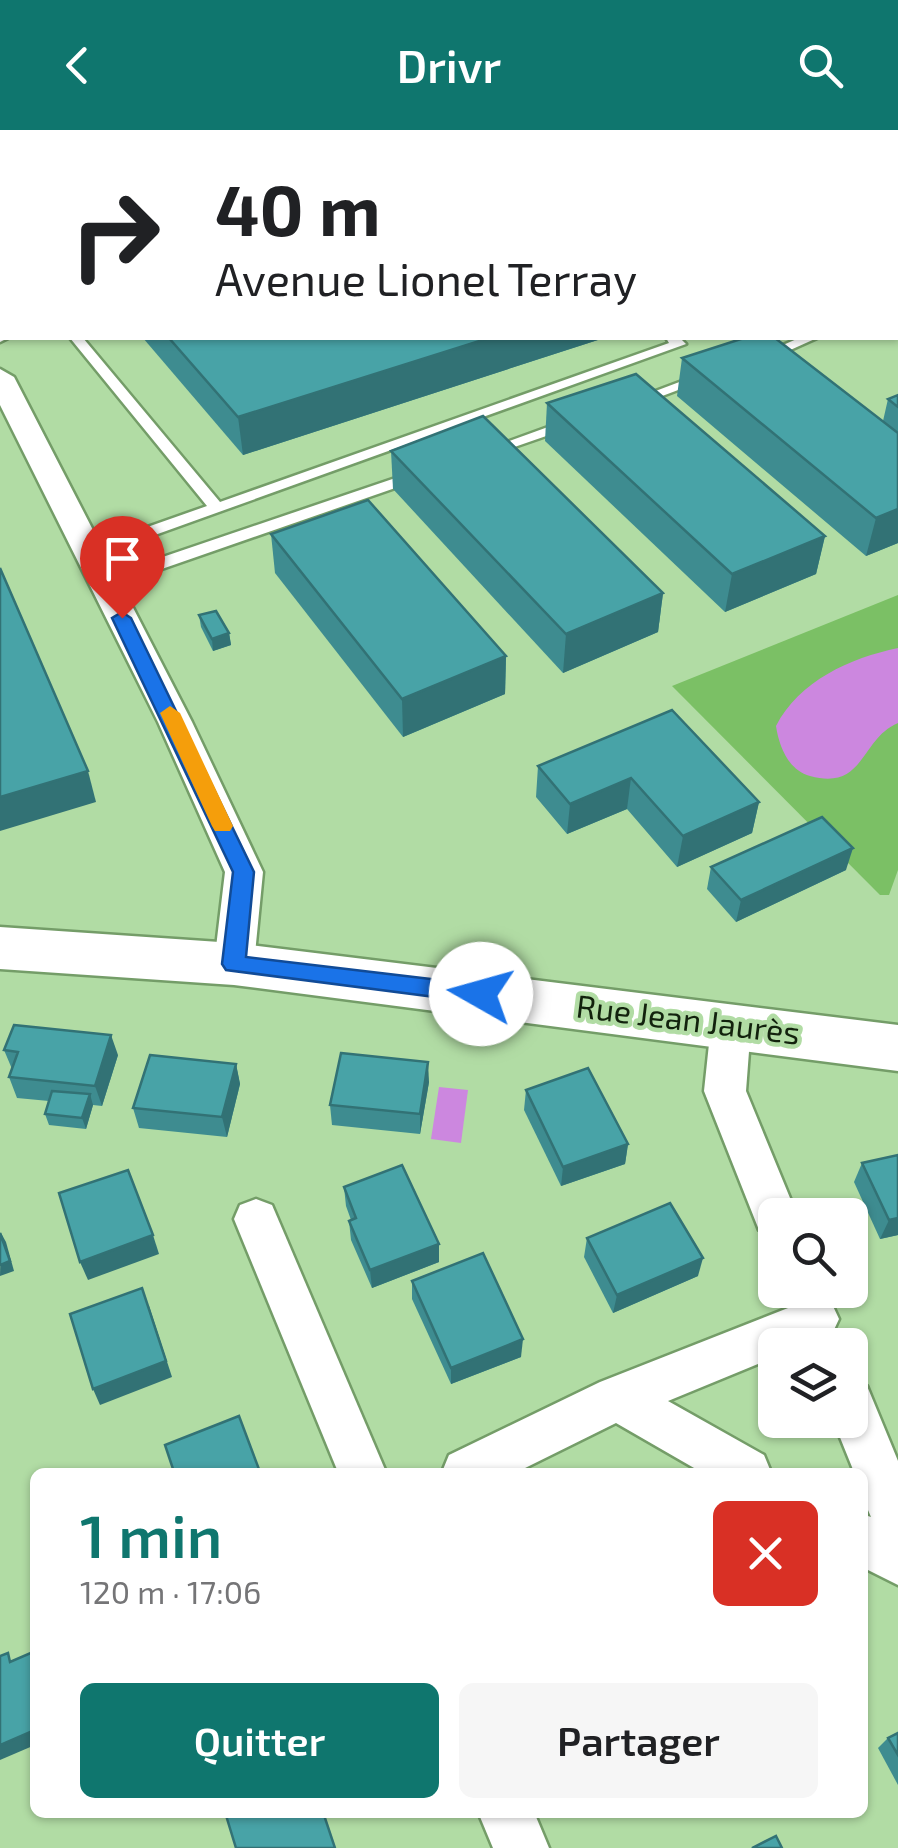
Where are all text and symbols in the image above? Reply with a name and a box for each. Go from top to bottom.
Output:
icon: back [50,38,105,93]
text: Drivr [397,38,501,92]
icon: search [793,38,848,93]
text: 40 m [215,166,381,250]
icon: right [50,170,180,300]
text: Avenue Lionel Terray [215,251,637,305]
pin [80,516,165,619]
icon: arrive [95,531,150,586]
position arrow [429,942,533,1046]
street label: Rue Jean Jaurès [574,985,802,1051]
map controls [758,1198,868,1438]
button: search [758,1198,868,1308]
button: layers [758,1328,868,1438]
text: 1 min [80,1498,222,1570]
button: close [713,1501,818,1606]
text: 120 m · 17:06 [80,1572,261,1610]
button: Quitter [80,1683,439,1798]
button: Partager [459,1683,818,1798]

